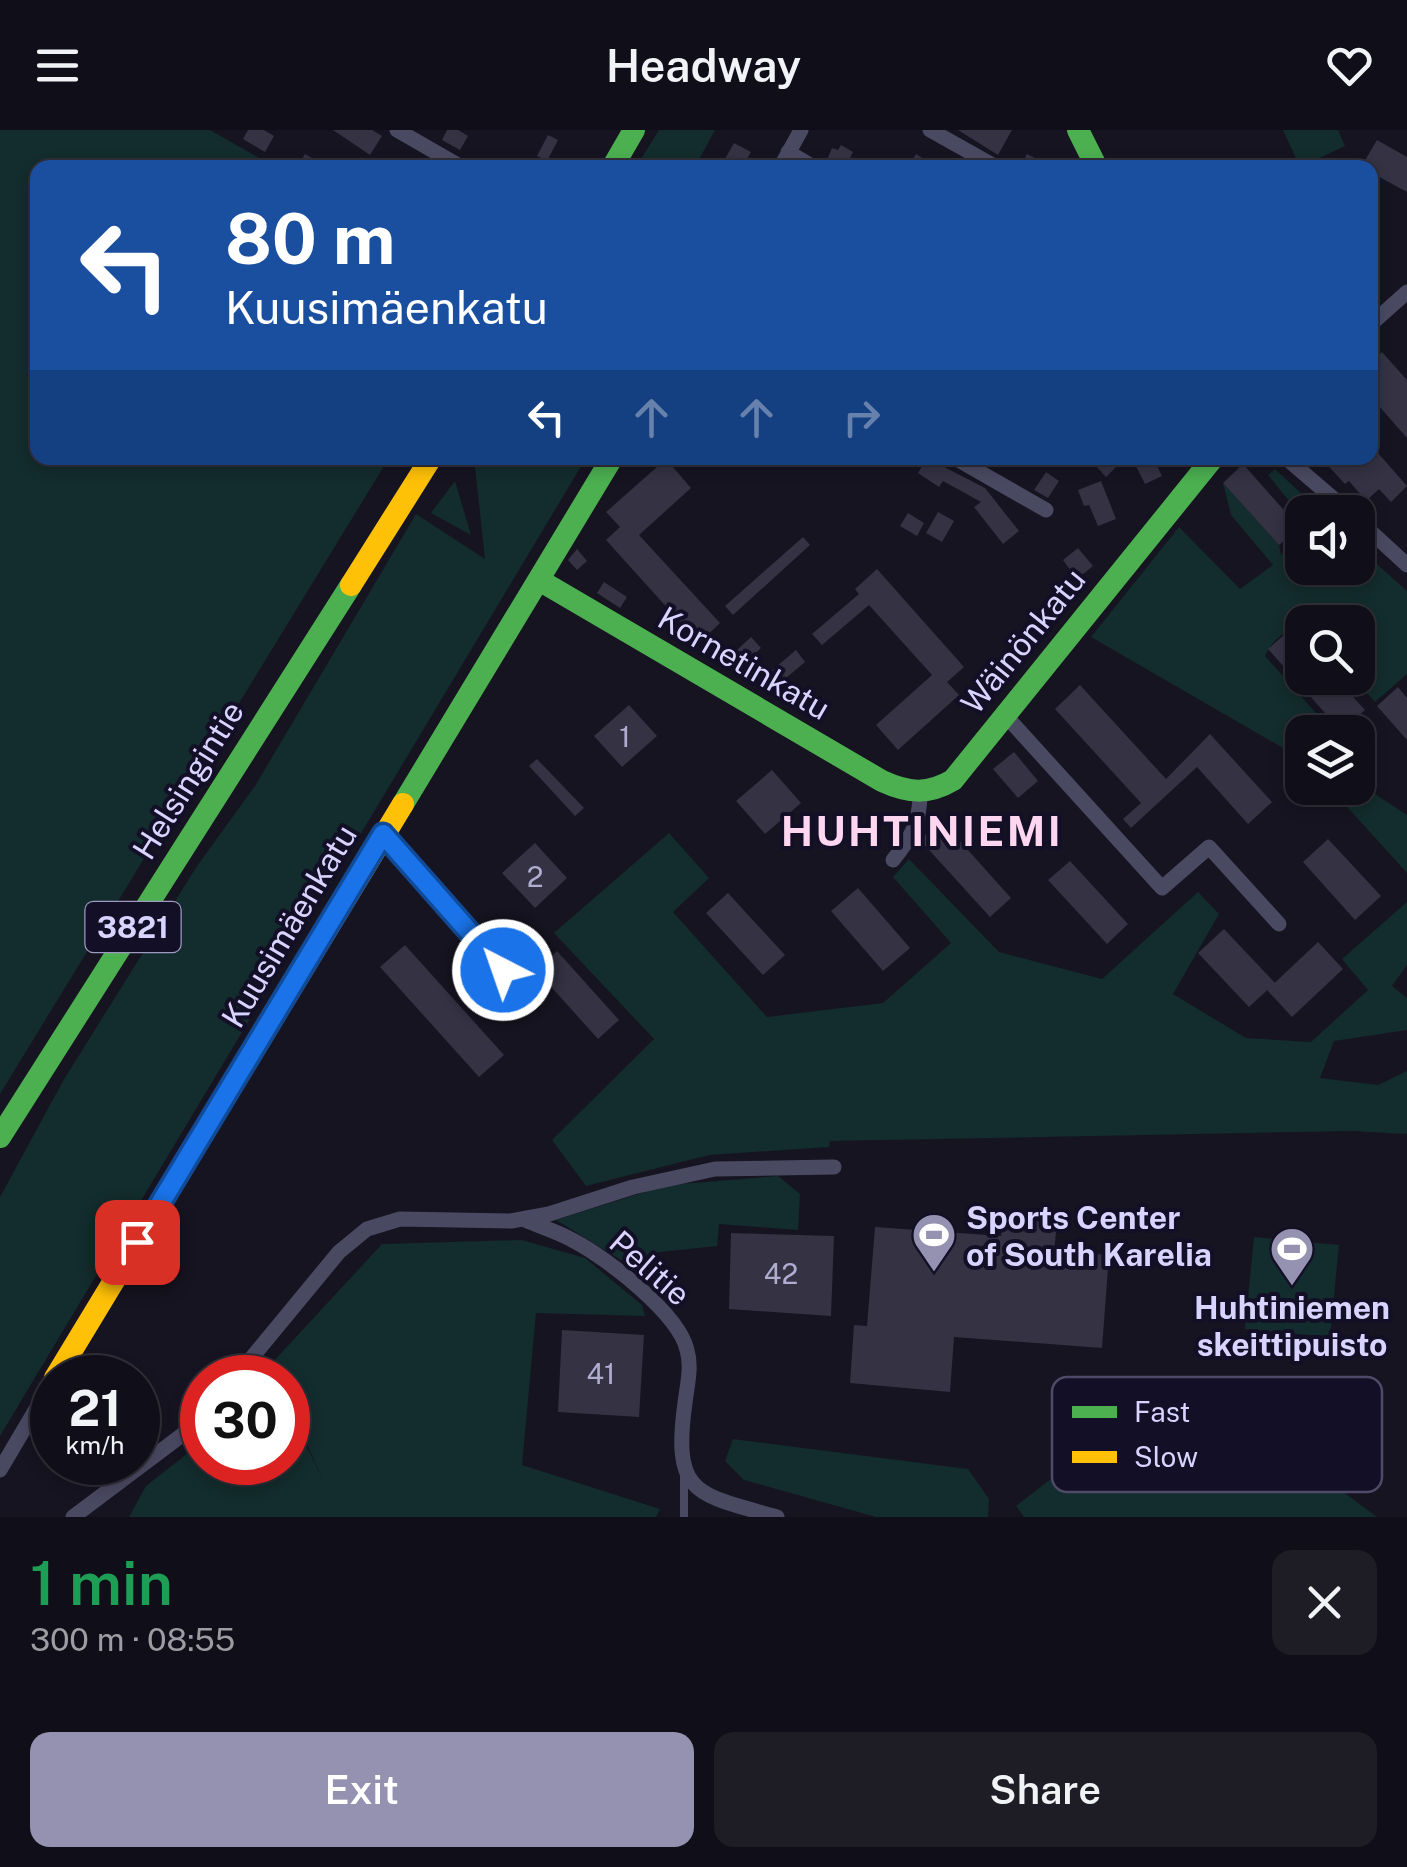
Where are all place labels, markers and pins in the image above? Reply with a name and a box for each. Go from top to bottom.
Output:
place label: Sports Center of South Karelia [966,1199,1212,1273]
pin [95,1200,180,1285]
sports icon: Sports Center of South Karelia [911,1212,957,1273]
sports icon: Huhtiniemen skeittipuisto [1269,1226,1315,1287]
place label: Huhtiniemen skeittipuisto [1194,1289,1390,1363]

